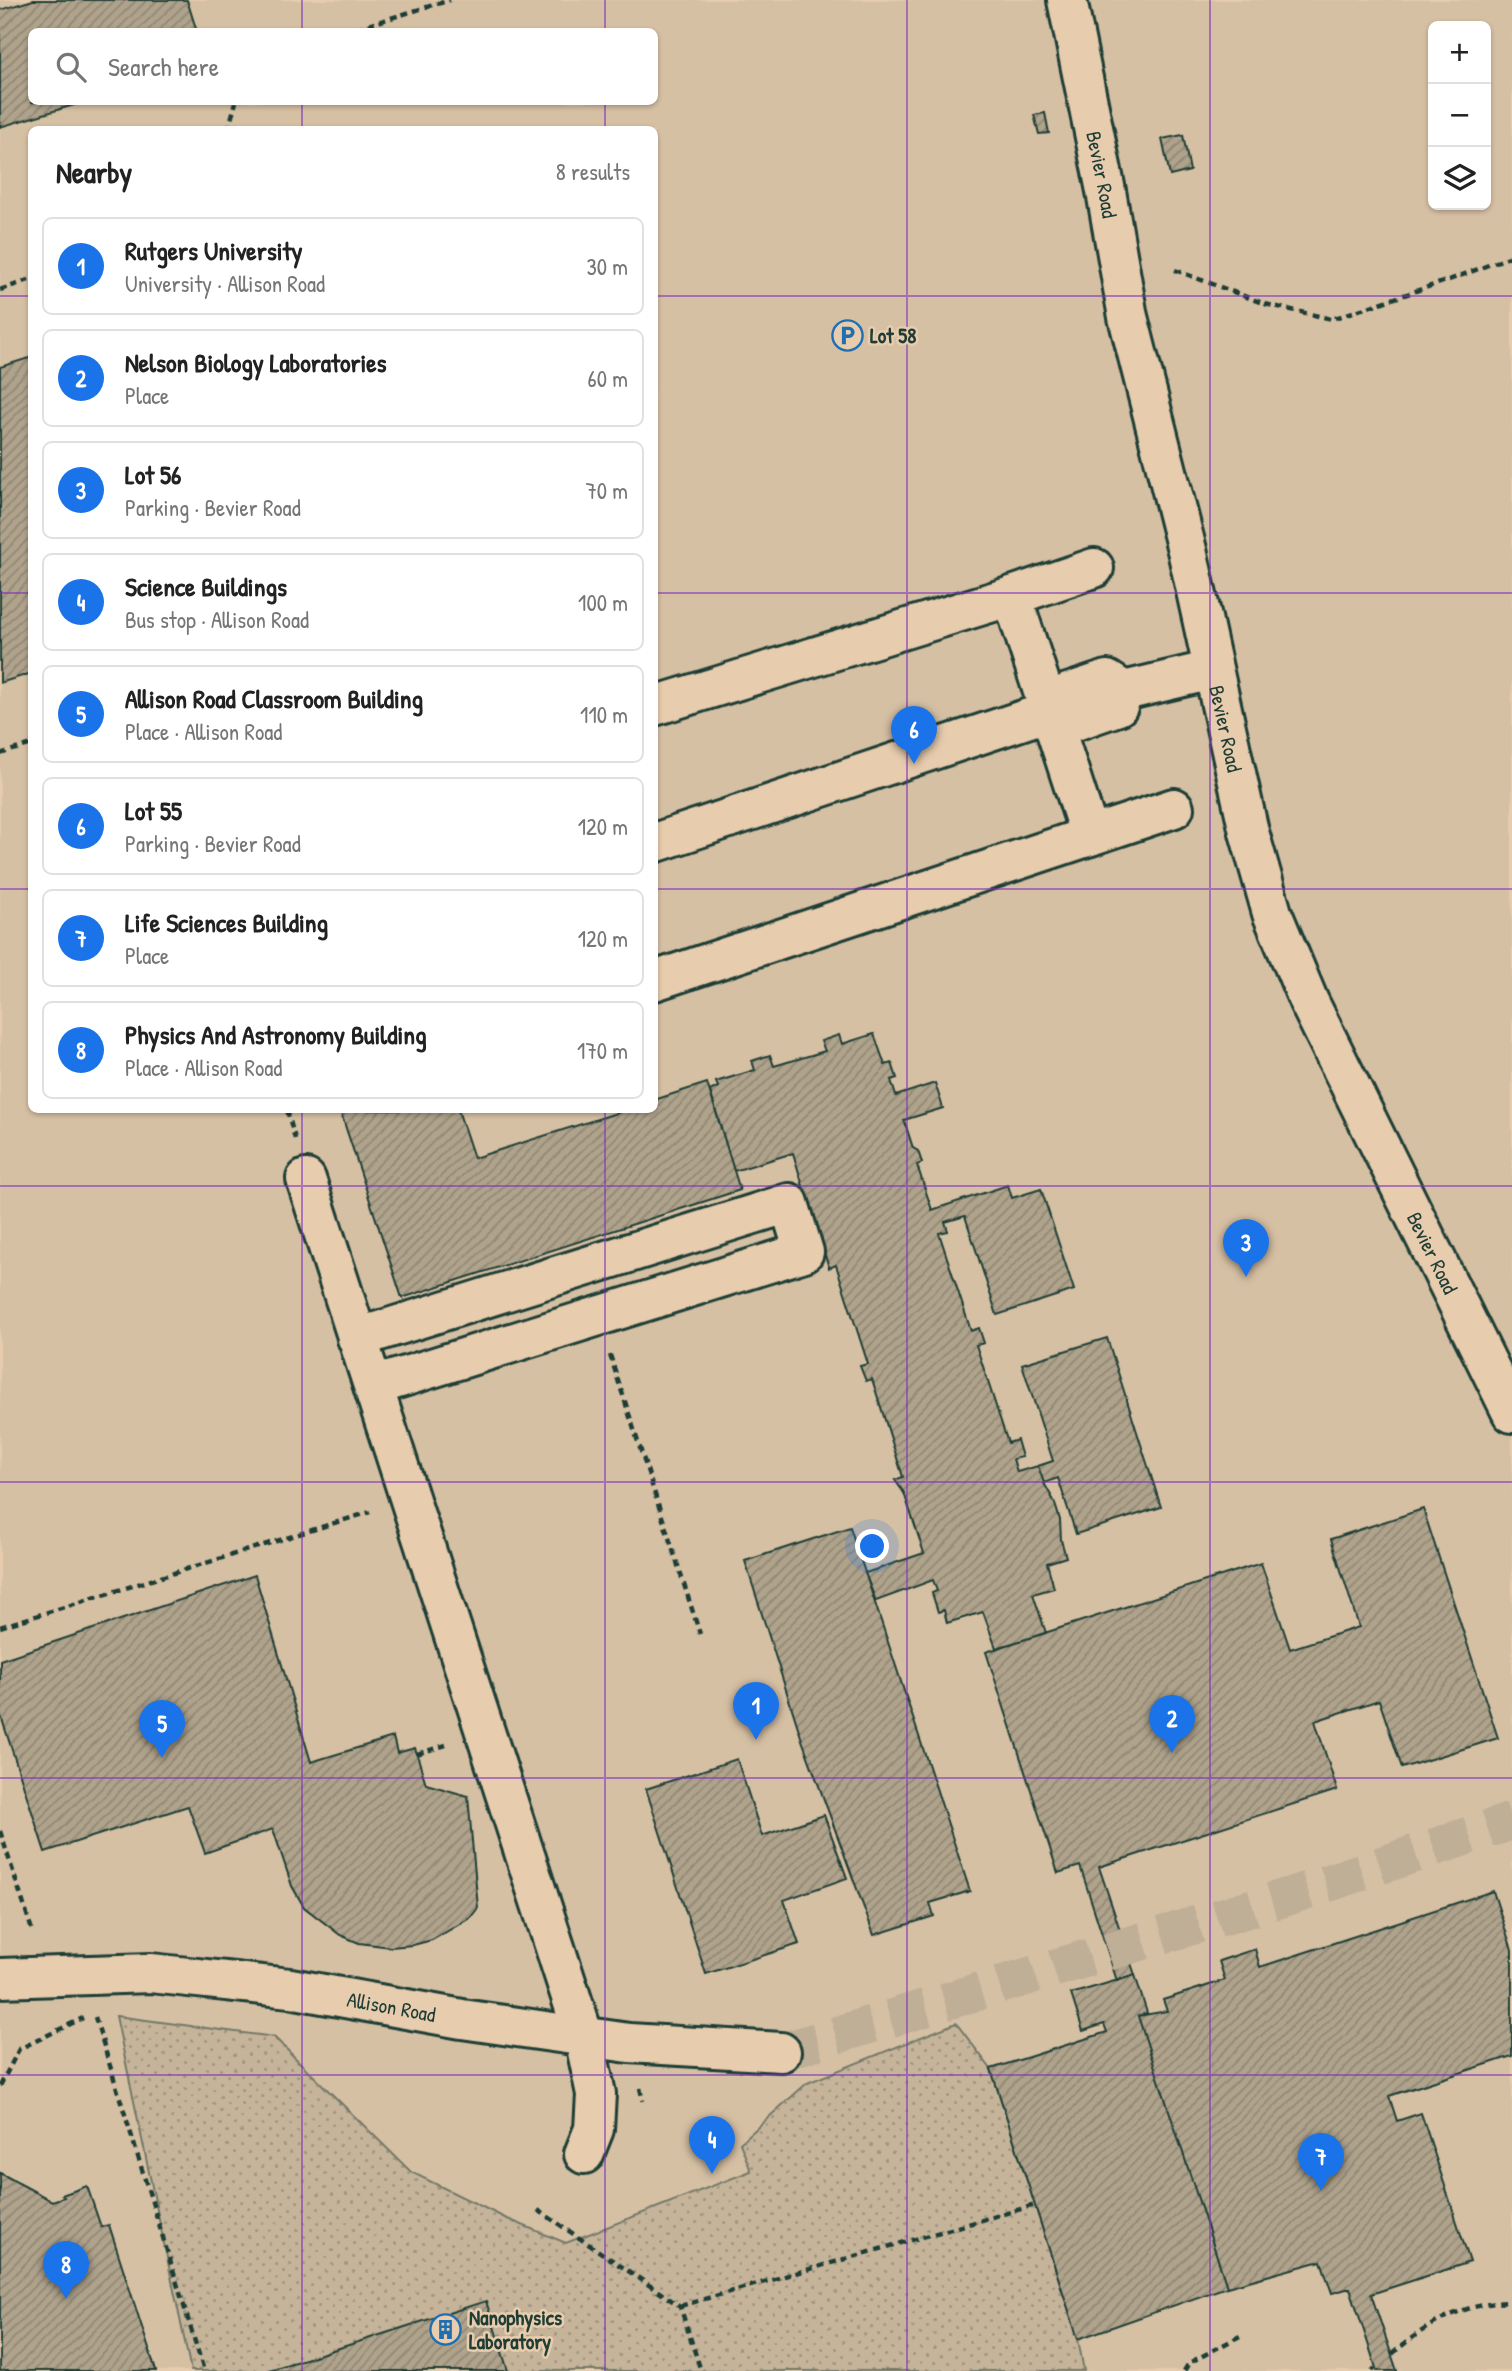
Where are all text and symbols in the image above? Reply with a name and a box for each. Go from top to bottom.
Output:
map controls [1428,21,1491,210]
button: + [1428,21,1491,84]
search box [28,28,658,105]
icon: search [52,48,90,86]
text: Search here [108,49,219,84]
button: − [1428,84,1491,147]
street label: Bevier Road [1080,128,1125,220]
button: layers [1428,147,1491,210]
text: Nearby [56,152,132,192]
text: 8 results [556,156,630,187]
text: Rutgers University [125,233,302,268]
text: 1 [77,251,85,282]
text: 30 m [586,251,628,282]
text: University · Allison Road [125,268,325,299]
parking icon: Lot 58 [830,318,864,352]
place label: Lot 58 [870,321,916,350]
text: Nelson Biology Laboratories [125,345,387,380]
text: 2 [76,363,86,394]
text: 60 m [588,363,628,394]
text: Place [125,380,169,411]
text: Lot 56 [125,457,181,492]
text: 3 [76,475,86,506]
text: 70 m [585,475,628,506]
text: Parking · Bevier Road [125,492,301,523]
text: Science Buildings [125,569,287,604]
text: 4 [77,587,85,618]
text: 100 m [578,587,628,618]
text: Bus stop · Allison Road [125,604,309,635]
text: Allison Road Classroom Building [125,681,423,716]
street label: Bevier Road [1203,683,1250,775]
text: 5 [76,699,86,730]
text: 110 m [580,699,628,730]
pin: 6 [891,706,937,764]
text: Place · Allison Road [125,716,282,747]
text: Lot 55 [125,793,182,828]
text: 6 [76,811,86,842]
text: 120 m [578,811,628,842]
text: Parking · Bevier Road [125,828,301,859]
text: Life Sciences Building [125,905,328,940]
text: 7 [75,923,87,954]
text: 120 m [578,923,628,954]
text: Place [125,940,169,971]
text: Physics And Astronomy Building [125,1017,427,1052]
text: 8 [76,1035,86,1066]
text: 170 m [577,1035,628,1066]
text: Place · Allison Road [125,1052,282,1083]
street label: Bevier Road [1400,1207,1465,1298]
pin: 3 [1223,1219,1269,1277]
your location [855,1529,889,1563]
pin: 1 [733,1682,779,1740]
pin: 2 [1149,1695,1195,1753]
pin: 5 [139,1700,185,1758]
street label: Allison Road [345,1984,438,2028]
pin: 4 [689,2116,735,2174]
pin: 7 [1298,2133,1344,2191]
pin: 8 [43,2241,89,2299]
place label: Nanophysics Laboratory [469,2303,562,2357]
building icon: Nanophysics Laboratory [429,2312,463,2346]

